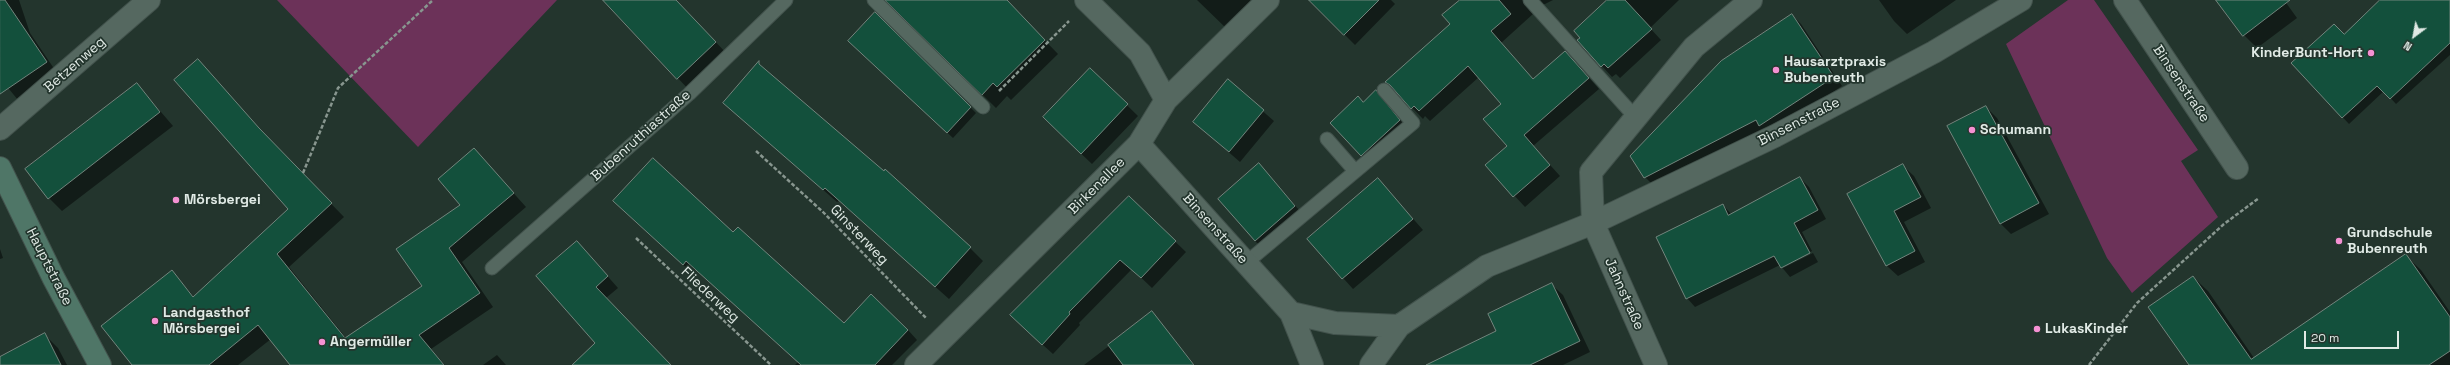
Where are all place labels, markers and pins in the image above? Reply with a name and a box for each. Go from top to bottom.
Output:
place label: KinderBunt-Hort [2251,45,2363,61]
marker: KinderBunt-Hort [2366,48,2376,58]
place label: Hausarztpraxis Bubenreuth [1784,54,1886,86]
marker: Hausarztpraxis Bubenreuth [1771,65,1781,75]
place label: Schumann [1980,122,2051,138]
marker: Schumann [1967,125,1977,135]
place label: Mörsbergei [184,192,261,208]
marker: Mörsbergei [171,195,181,205]
place label: Grundschule Bubenreuth [2347,225,2432,258]
marker: Grundschule Bubenreuth [2334,236,2344,246]
place label: Landgasthof Mörsbergei [163,305,250,338]
marker: Landgasthof Mörsbergei [150,316,160,326]
place label: LukasKinder [2045,321,2128,337]
marker: LukasKinder [2032,324,2042,334]
place label: Angermüller [330,334,412,350]
marker: Angermüller [317,337,327,347]

